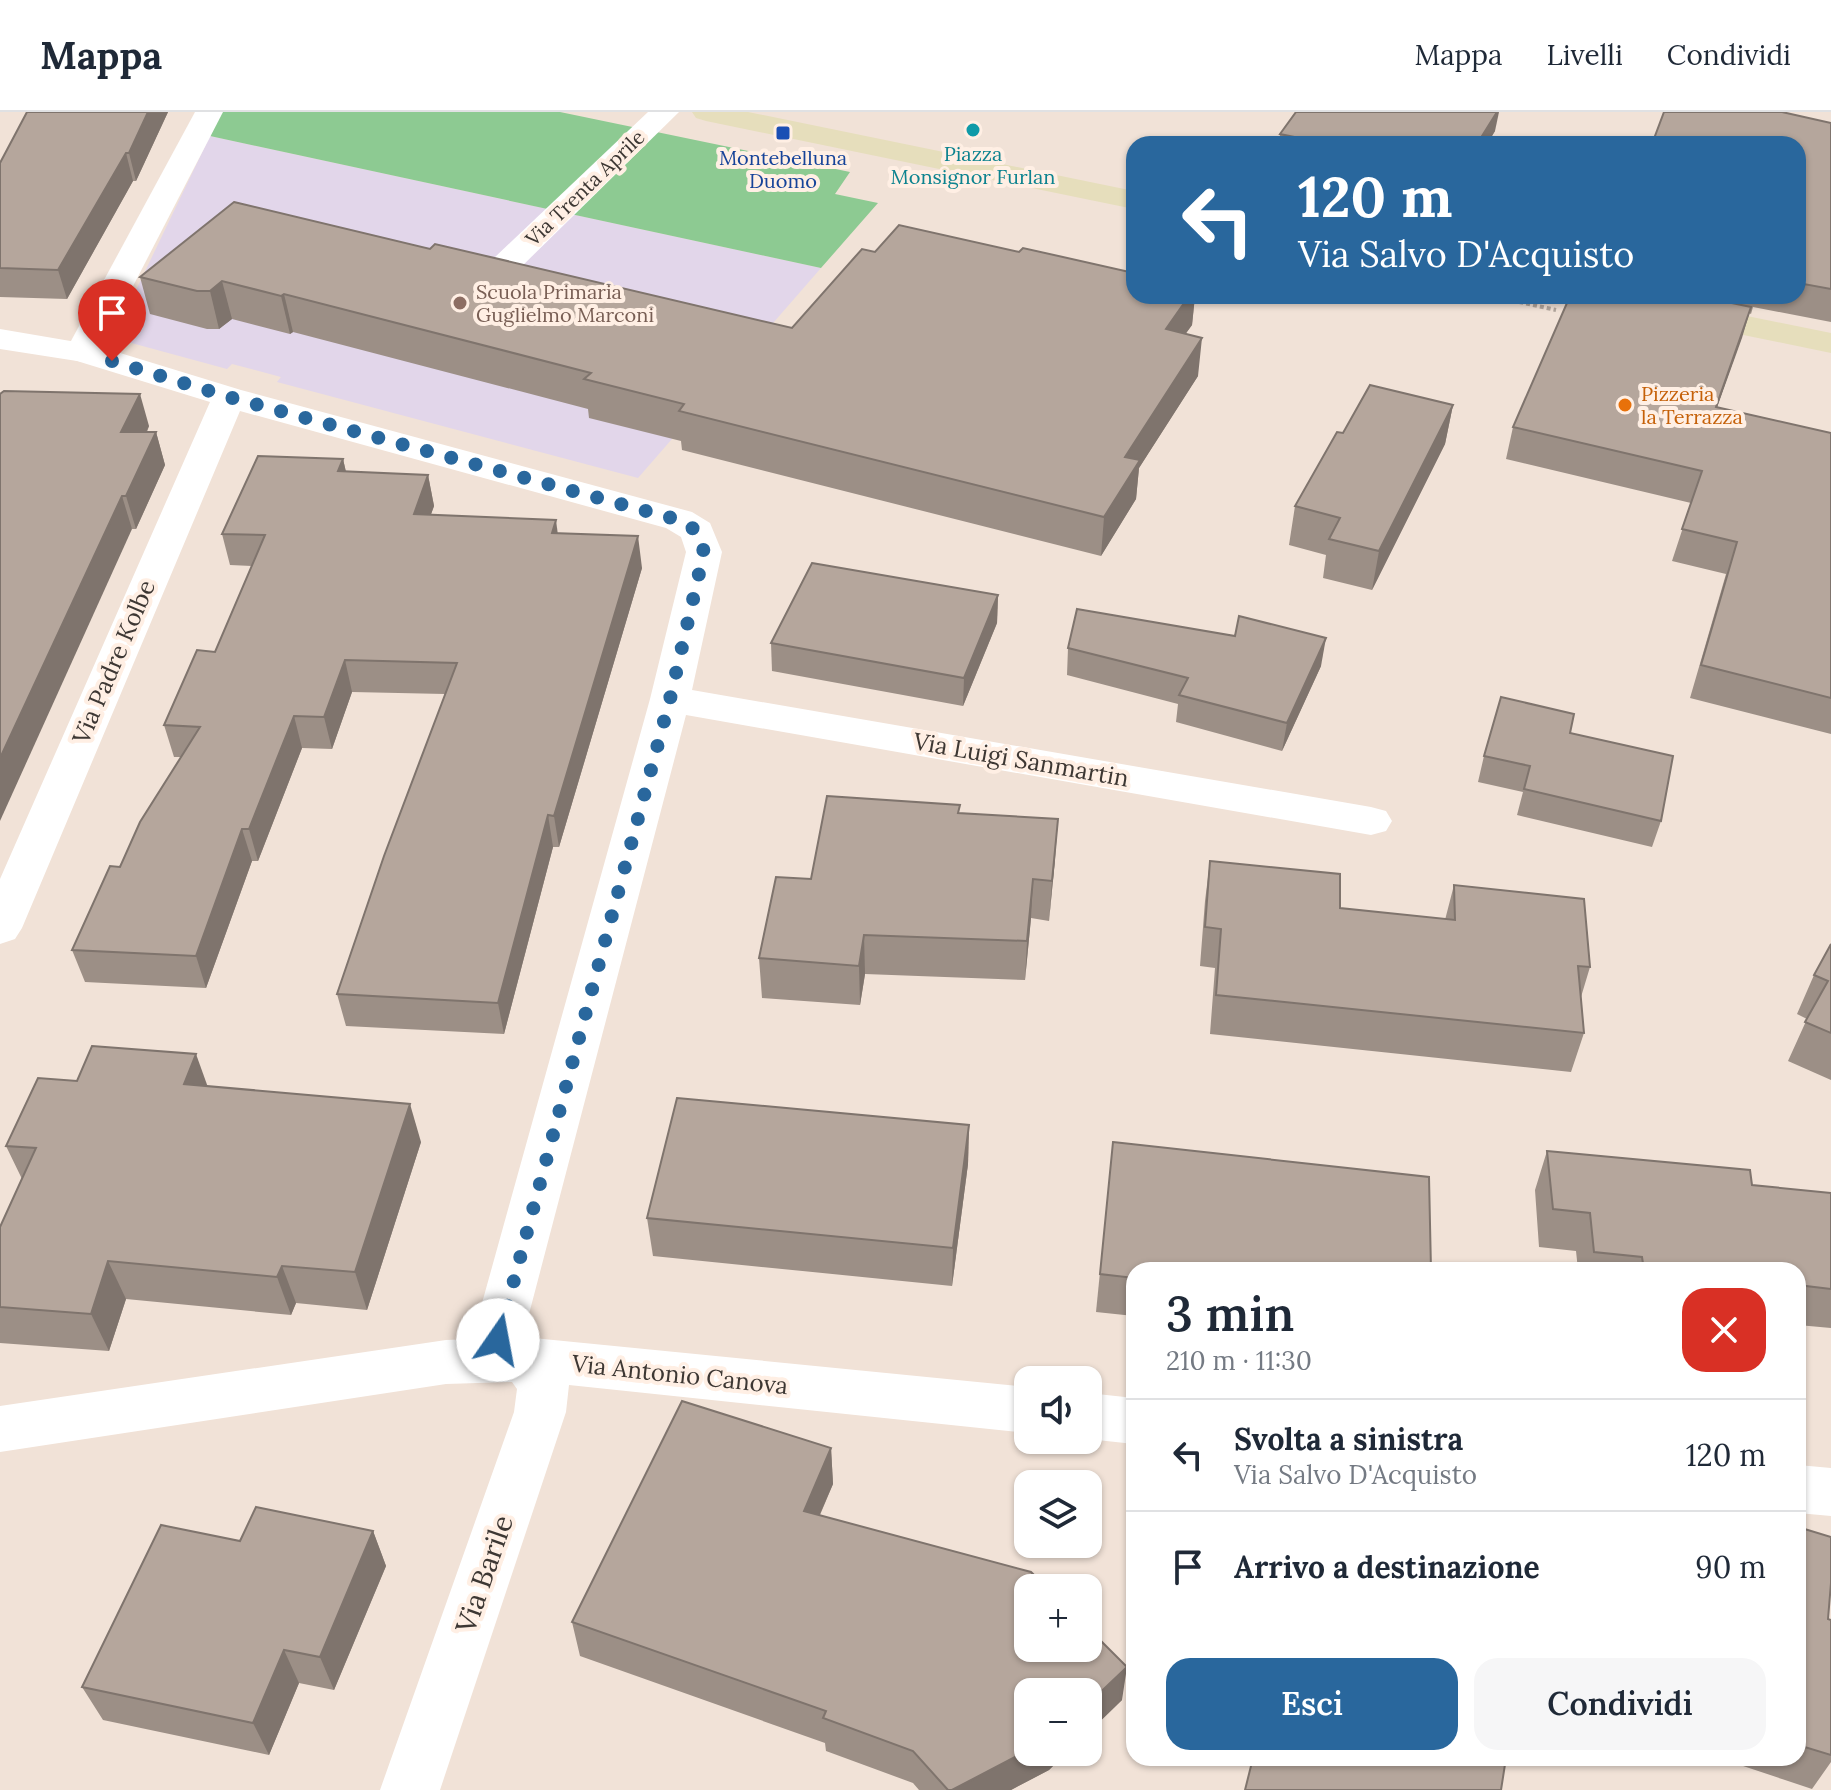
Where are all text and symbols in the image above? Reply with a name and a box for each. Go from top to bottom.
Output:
text: Mappa [40,31,162,79]
text: Mappa [1414,37,1502,73]
text: Livelli [1546,37,1623,73]
text: Condividi [1667,37,1791,73]
marker: Piazza Monsignor Furlan [964,121,982,139]
street label: Via Trenta Aprile [519,124,650,252]
marker: Montebelluna Duomo [774,124,792,142]
place label: Piazza Monsignor Furlan [891,141,1055,189]
place label: Montebelluna Duomo [719,145,847,193]
text: 120 m [1298,161,1452,232]
icon: left [1166,168,1270,272]
text: Via Salvo D'Acquisto [1298,231,1634,277]
pin [78,279,146,361]
place label: Scuola Primaria Guglielmo Marconi [476,279,654,327]
icon: arrive [90,291,134,335]
marker: Scuola Primaria Guglielmo Marconi [451,294,469,312]
place label: Pizzeria la Terrazza [1641,381,1743,429]
marker: Pizzeria la Terrazza [1616,396,1634,414]
street label: Via Padre Kolbe [65,575,162,749]
street label: Via Luigi Sanmartin [910,725,1131,794]
text: 3 min [1166,1283,1294,1344]
button: close [1682,1288,1766,1372]
position arrow [456,1298,540,1382]
text: 210 m · 11:30 [1166,1344,1312,1377]
street label: Via Antonio Canova [570,1348,790,1401]
map controls [1014,1366,1102,1766]
button: sound [1014,1366,1102,1454]
text: Svolta a sinistra [1234,1420,1463,1458]
icon: left [1166,1433,1210,1477]
text: 120 m [1686,1436,1766,1474]
text: Via Salvo D'Acquisto [1234,1458,1477,1491]
button: layers [1014,1470,1102,1558]
street label: Via Barile [447,1510,521,1639]
icon: arrive [1166,1545,1210,1589]
text: Arrivo a destinazione [1234,1548,1540,1586]
text: 90 m [1695,1548,1766,1586]
button: + [1014,1574,1102,1662]
button: Esci [1166,1658,1458,1750]
button: Condividi [1474,1658,1766,1750]
button: − [1014,1678,1102,1766]

